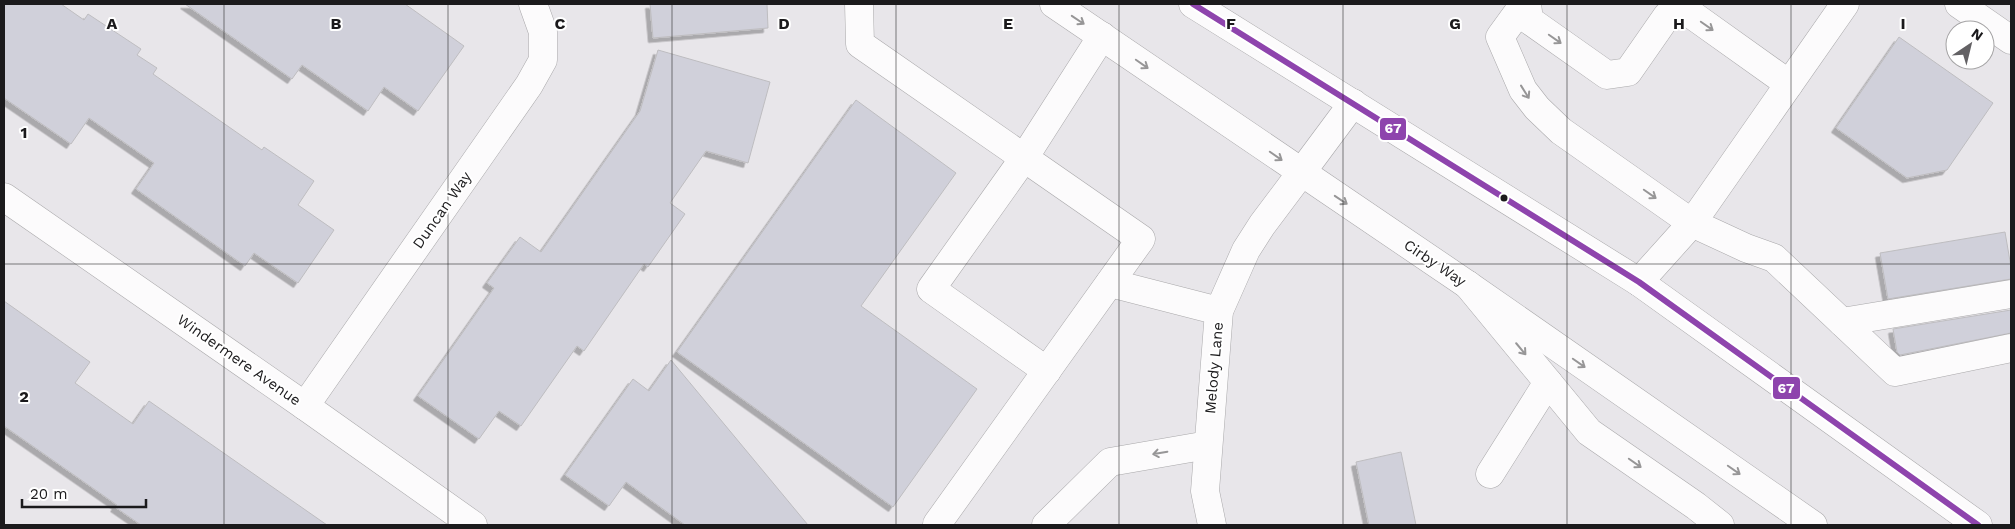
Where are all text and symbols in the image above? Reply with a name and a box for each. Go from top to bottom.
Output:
text: A [107,14,118,33]
text: B [331,14,342,33]
text: C [555,14,566,33]
text: D [778,14,790,33]
text: E [1003,14,1013,33]
text: F [1226,14,1236,33]
text: G [1449,14,1461,33]
text: H [1673,14,1685,33]
text: I [1900,14,1906,33]
one-way arrow [1070,15,1084,25]
north arrow [1945,20,1995,70]
one-way arrow [1700,21,1714,31]
text: N [1969,25,1986,44]
one-way arrow [1548,34,1562,44]
one-way arrow [1134,59,1148,69]
one-way arrow [1520,85,1530,99]
line badge: 67 [1379,117,1407,141]
text: 67 [1385,120,1402,136]
text: 1 [21,123,27,142]
one-way arrow [1268,151,1282,161]
street label: Duncan Way [409,168,475,252]
one-way arrow [1643,189,1657,199]
unlabelled marker [1499,193,1509,203]
one-way arrow [1334,195,1348,205]
street label: Cirby Way [1400,236,1470,291]
street label: Windermere Avenue [174,310,304,410]
street label: Melody Lane [1201,321,1227,415]
one-way arrow [1515,343,1526,356]
one-way arrow [1572,358,1586,368]
line badge: 67 [1772,376,1801,400]
text: 67 [1778,380,1795,396]
text: 2 [19,387,29,406]
one-way arrow [1152,449,1168,459]
one-way arrow [1628,458,1642,468]
one-way arrow [1727,465,1741,475]
scale bar [22,476,146,508]
text: 20 m [30,485,68,503]

